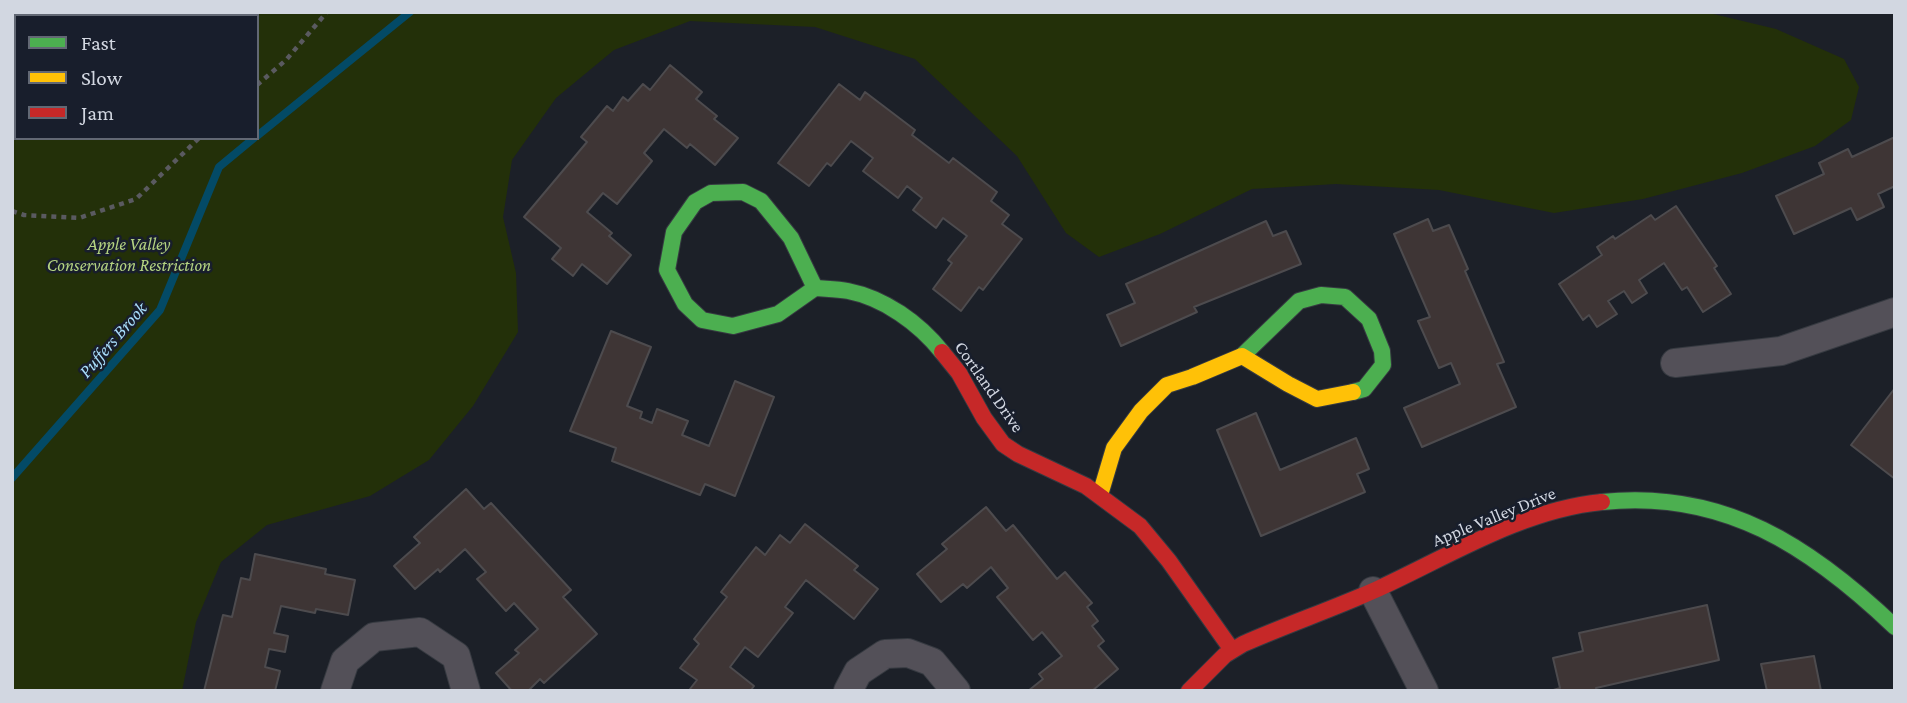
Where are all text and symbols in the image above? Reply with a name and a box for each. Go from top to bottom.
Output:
legend [14,14,259,140]
text: Fast [81,31,116,55]
text: Slow [81,66,122,90]
text: Jam [81,101,114,125]
park label: Apple Valley Conservation Restriction [47,233,211,276]
water label: Puffers Brook [74,297,152,383]
street label: Cortland Drive [950,337,1028,437]
street label: Apple Valley Drive [1429,482,1559,552]

